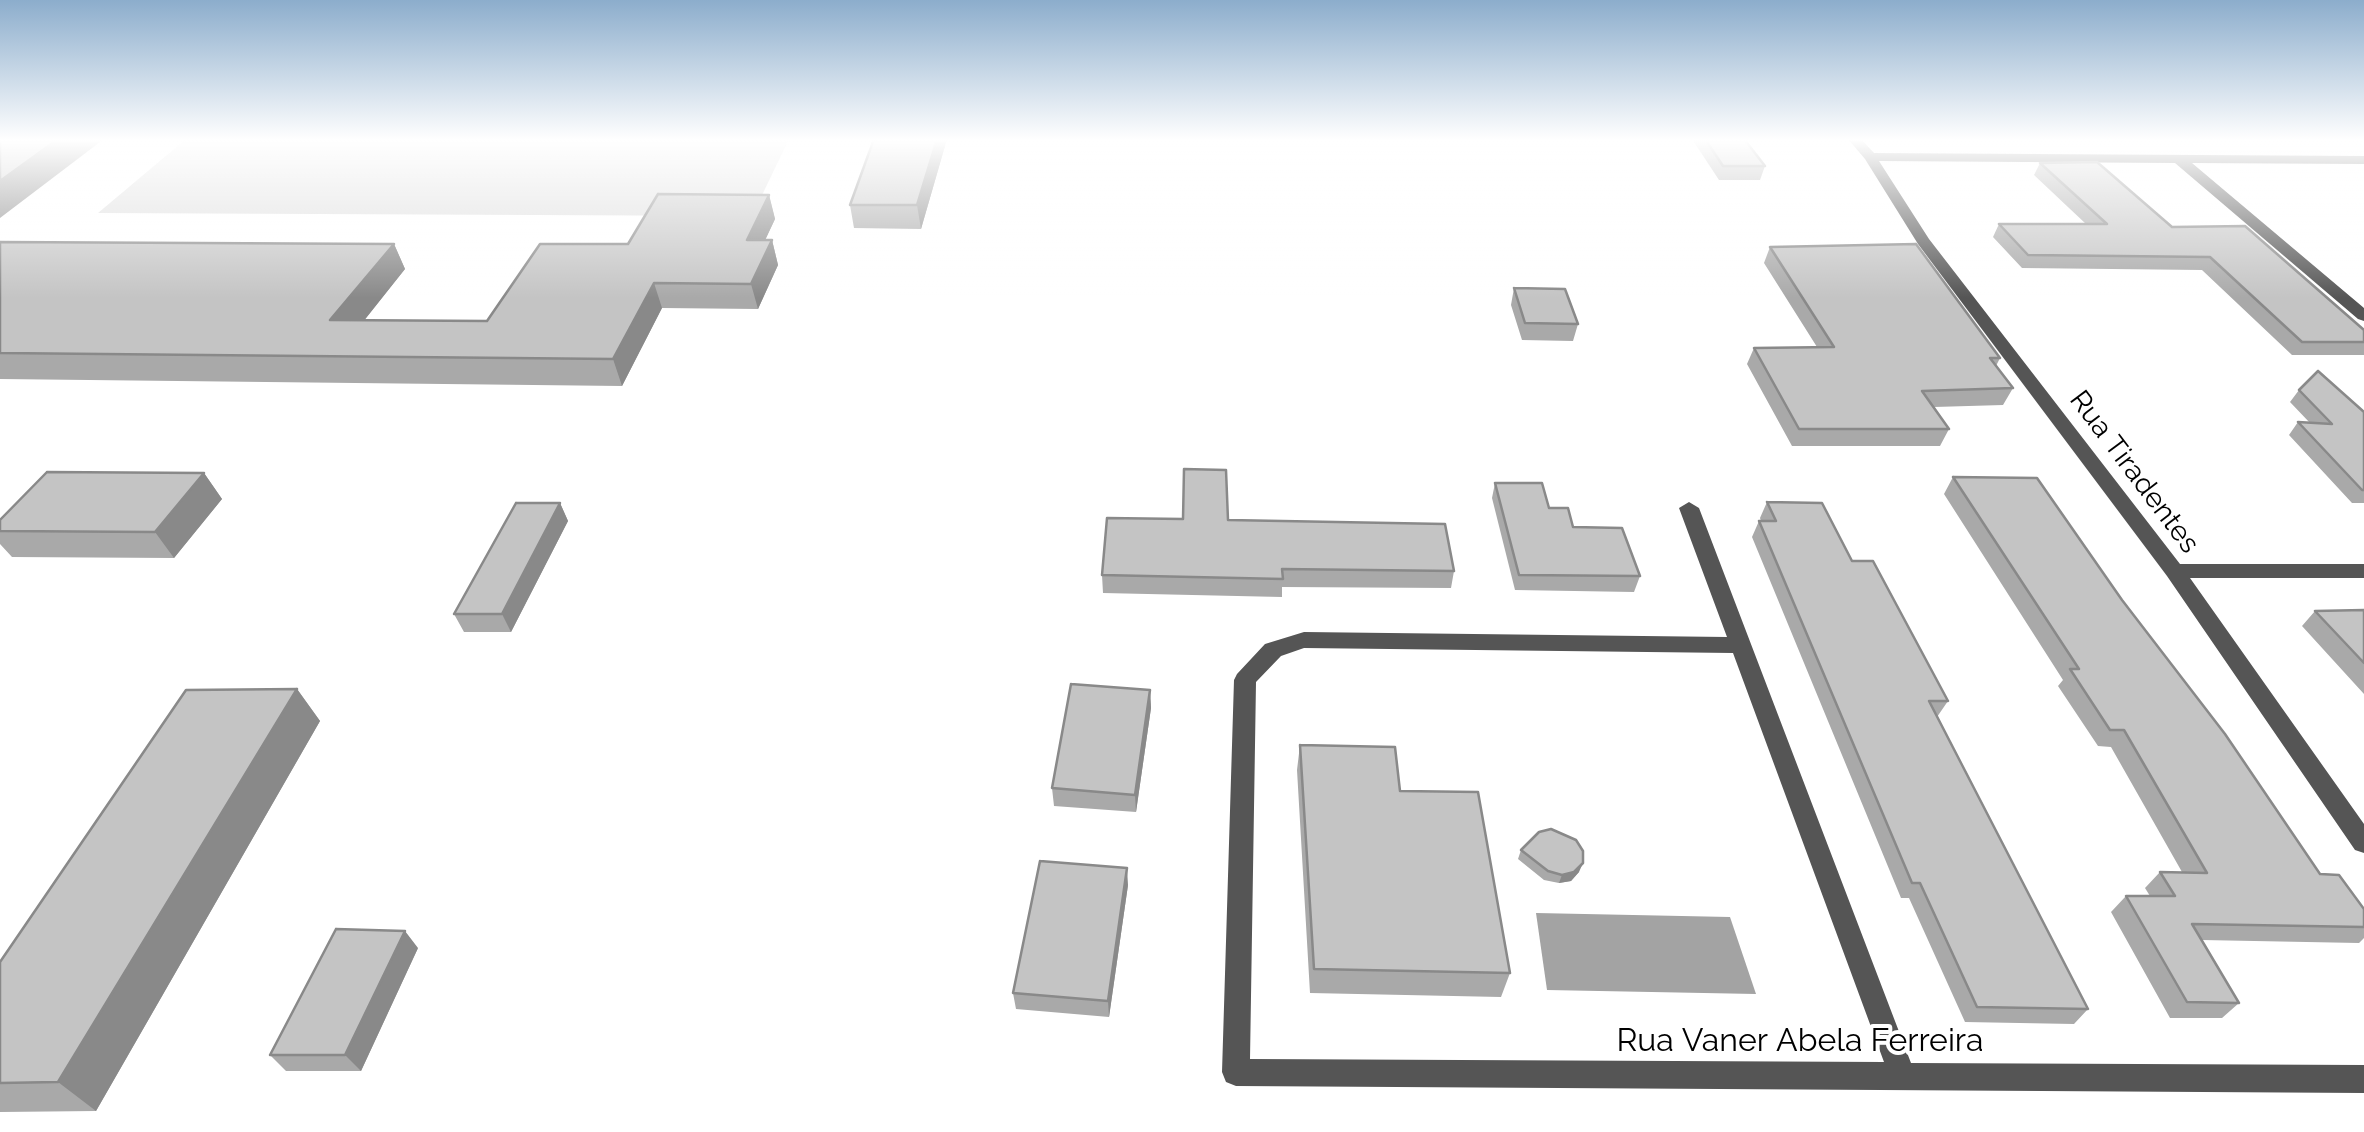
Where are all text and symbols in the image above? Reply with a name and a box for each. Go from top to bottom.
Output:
street label: Rua Tiradentes [2062,384,2206,560]
street label: Rua Vaner Abela Ferreira [1617,1022,1983,1060]

